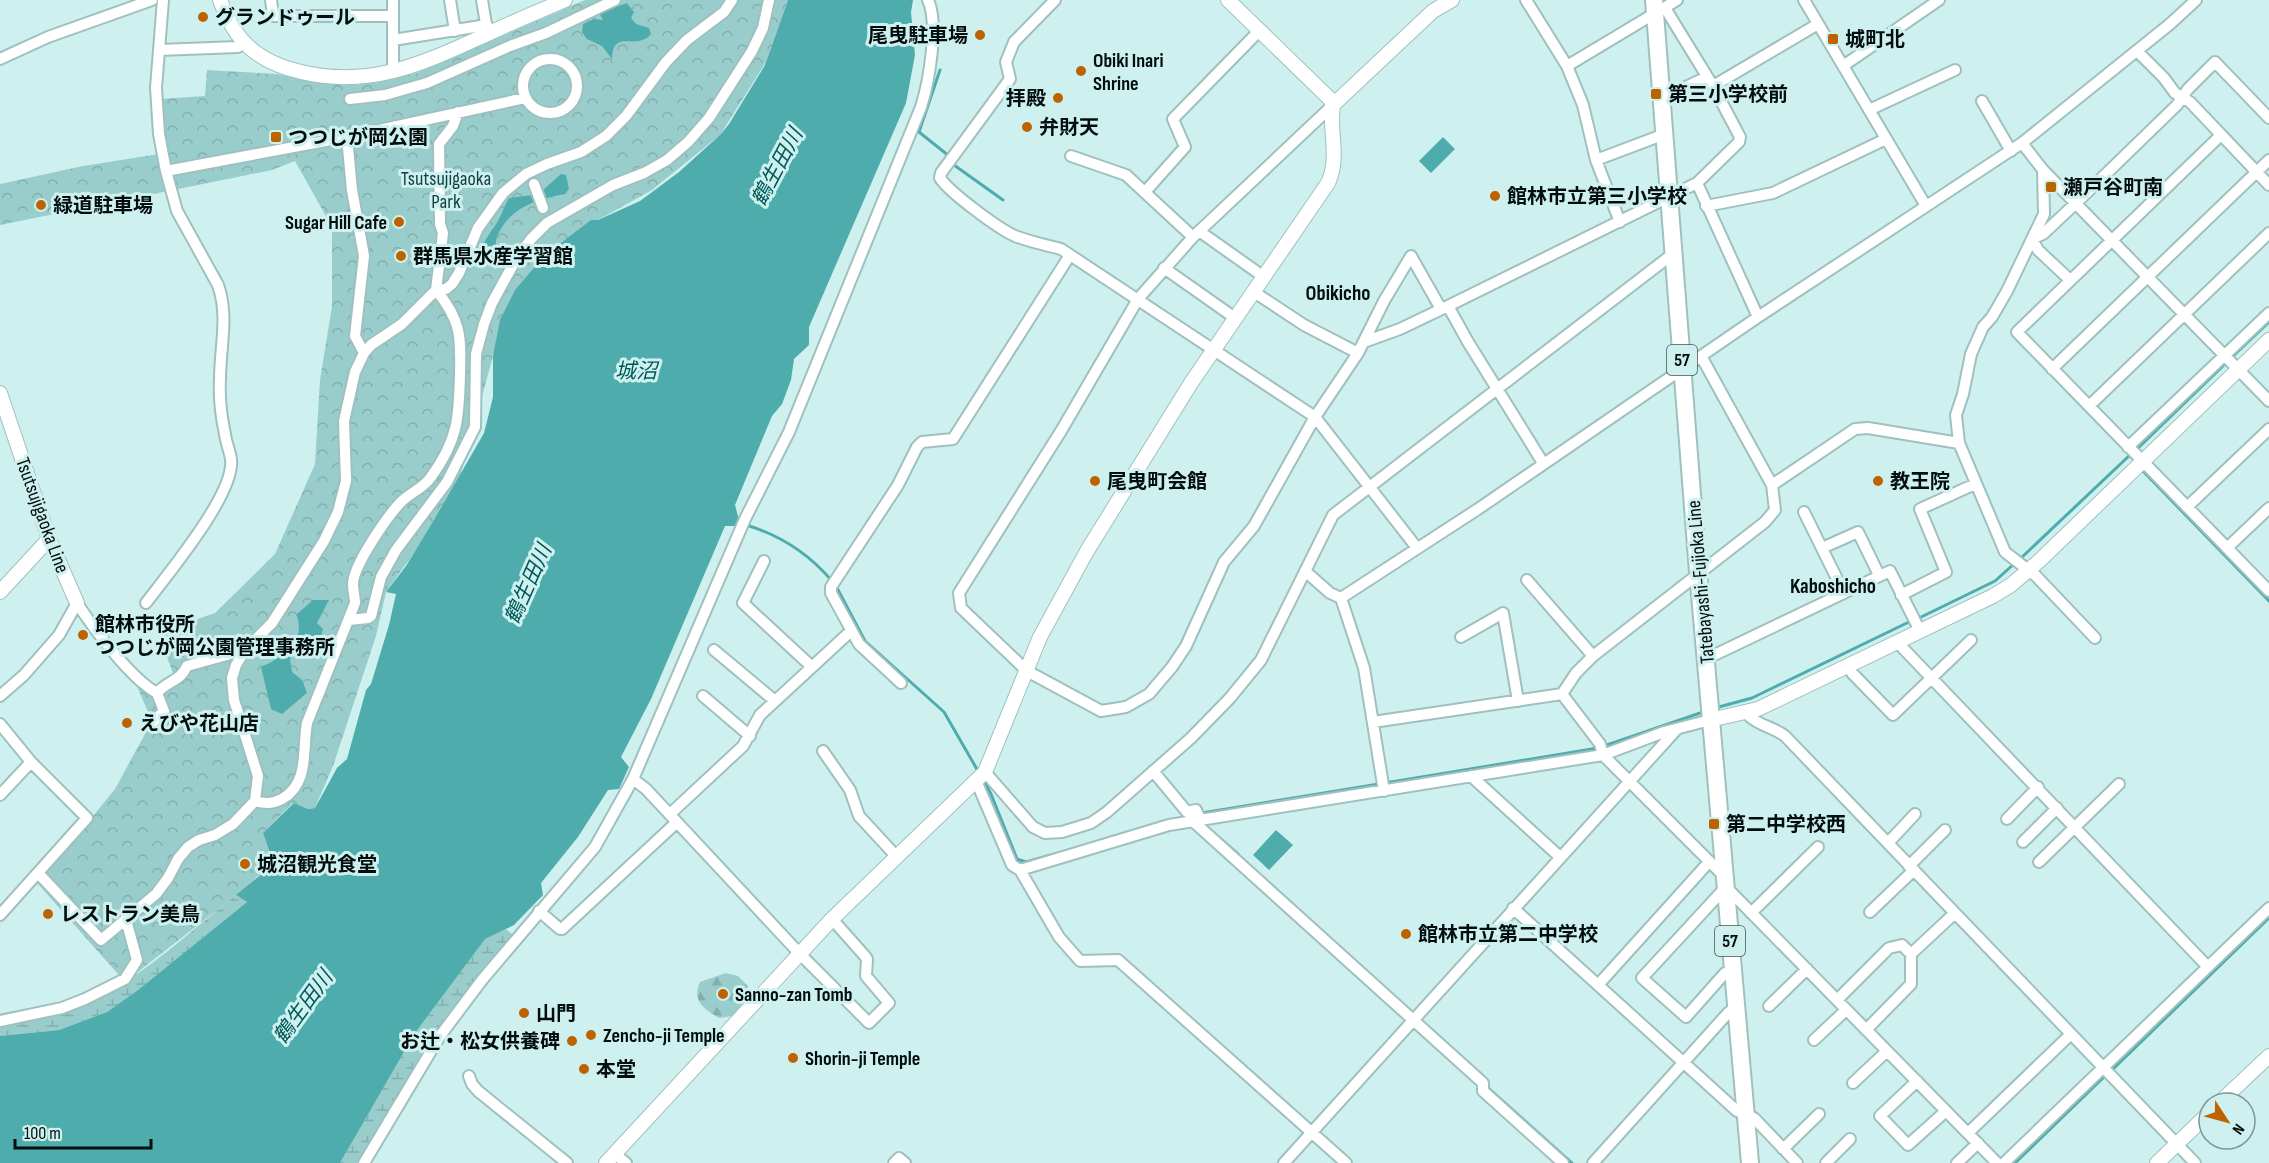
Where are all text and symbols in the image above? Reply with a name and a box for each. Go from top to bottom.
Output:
place label: グランドゥール [215,6,355,30]
marker: グランドゥール [196,10,210,24]
place label: 尾曳駐車場 [868,24,968,48]
marker: 尾曳駐車場 [973,28,987,42]
place label: 城町北 [1845,28,1905,52]
marker: 城町北 [1826,32,1840,46]
place label: Obiki Inari Shrine [1093,49,1164,96]
marker: Obiki Inari Shrine [1074,64,1088,78]
place label: 第三小学校前 [1668,83,1788,107]
place label: 拝殿 [1006,87,1046,111]
marker: 第三小学校前 [1649,87,1663,101]
marker: 拝殿 [1051,91,1065,105]
place label: 弁財天 [1039,116,1099,140]
marker: 弁財天 [1020,120,1034,134]
water label: 鶴生田川 [747,123,809,210]
place label: つつじが岡公園 [288,126,428,150]
marker: つつじが岡公園 [269,130,283,144]
park label: Tsutsujigaoka Park [401,167,491,214]
place label: 瀬戸谷町南 [2063,176,2163,200]
marker: 瀬戸谷町南 [2044,180,2058,194]
place label: 館林市立第三小学校 [1507,185,1687,209]
marker: 館林市立第三小学校 [1488,189,1502,203]
place label: 緑道駐車場 [53,194,153,218]
marker: 緑道駐車場 [34,198,48,212]
place label: Sugar Hill Cafe [285,211,387,235]
marker: Sugar Hill Cafe [392,215,406,229]
place label: 群馬県水産学習館 [413,245,573,269]
marker: 群馬県水産学習館 [394,249,408,263]
district label: Obikicho [1306,281,1370,306]
road number: 57 [1667,345,1697,375]
water label: 城沼 [615,359,660,384]
street label: Tsutsujigaoka Line [10,454,74,576]
place label: 尾曳町会館 [1107,470,1207,494]
place label: 教王院 [1890,470,1950,494]
marker: 尾曳町会館 [1088,474,1102,488]
marker: 教王院 [1871,474,1885,488]
street label: Tatebayashi-Fujioka Line [1682,499,1720,665]
water label: 鶴生田川 [500,539,558,628]
district label: Kaboshicho [1790,574,1876,599]
place label: 館林市役所 つつじが岡公園管理事務所 [95,613,335,660]
marker: 館林市役所 つつじが岡公園管理事務所 [76,628,90,642]
place label: えびや花山店 [139,712,259,736]
marker: えびや花山店 [120,716,134,730]
place label: 第二中学校西 [1726,813,1846,837]
marker: 第二中学校西 [1707,817,1721,831]
place label: 城沼観光食堂 [257,853,377,877]
marker: 城沼観光食堂 [238,857,252,871]
place label: レストラン美鳥 [60,903,200,927]
marker: レストラン美鳥 [41,907,55,921]
place label: 館林市立第二中学校 [1418,923,1598,947]
road number: 57 [1715,926,1745,956]
marker: 館林市立第二中学校 [1399,927,1413,941]
water label: 鶴生田川 [269,964,339,1049]
place label: Sanno-zan Tomb [735,983,852,1007]
marker: Sanno-zan Tomb [716,987,730,1001]
place label: 山門 [536,1002,576,1026]
marker: 山門 [517,1006,531,1020]
place label: Zencho-ji Temple [603,1024,725,1048]
marker: Zencho-ji Temple [584,1028,598,1042]
place label: お辻・松女供養碑 [400,1030,560,1054]
marker: お辻・松女供養碑 [565,1034,579,1048]
place label: Shorin-ji Temple [805,1047,920,1071]
marker: Shorin-ji Temple [786,1051,800,1065]
place label: 本堂 [596,1058,636,1082]
marker: 本堂 [577,1062,591,1076]
north arrow [2197,1091,2257,1151]
scale bar [15,1112,152,1150]
text: N [2228,1120,2248,1138]
text: 100 m [24,1123,61,1144]

